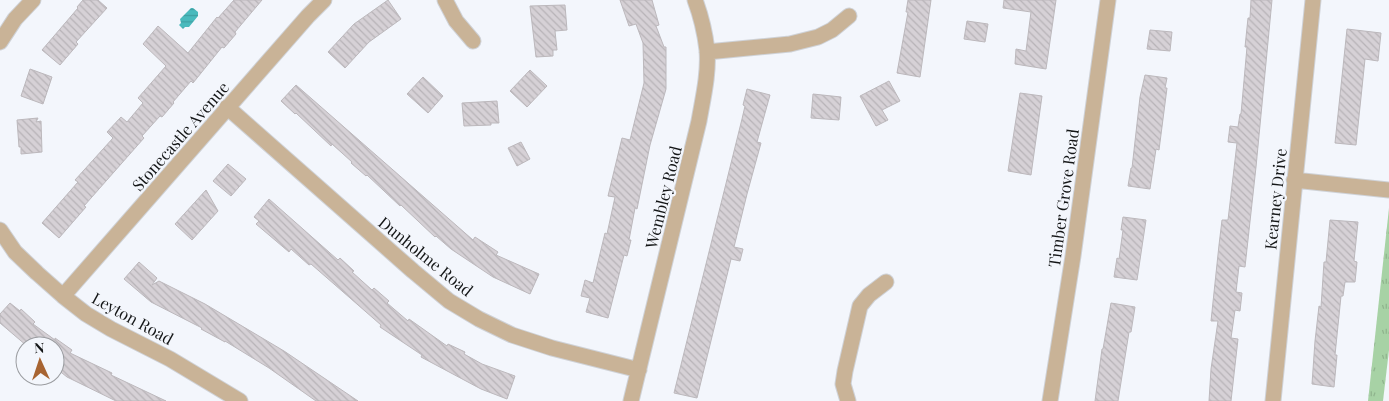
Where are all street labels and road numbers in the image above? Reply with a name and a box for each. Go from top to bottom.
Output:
street label: Stonecastle Avenue [127,77,233,195]
street label: Timber Grove Road [1043,127,1083,269]
street label: Wembley Road [640,144,686,251]
street label: Kearney Drive [1259,147,1291,251]
street label: Dunholme Road [374,211,478,301]
street label: Leyton Road [89,287,177,349]

